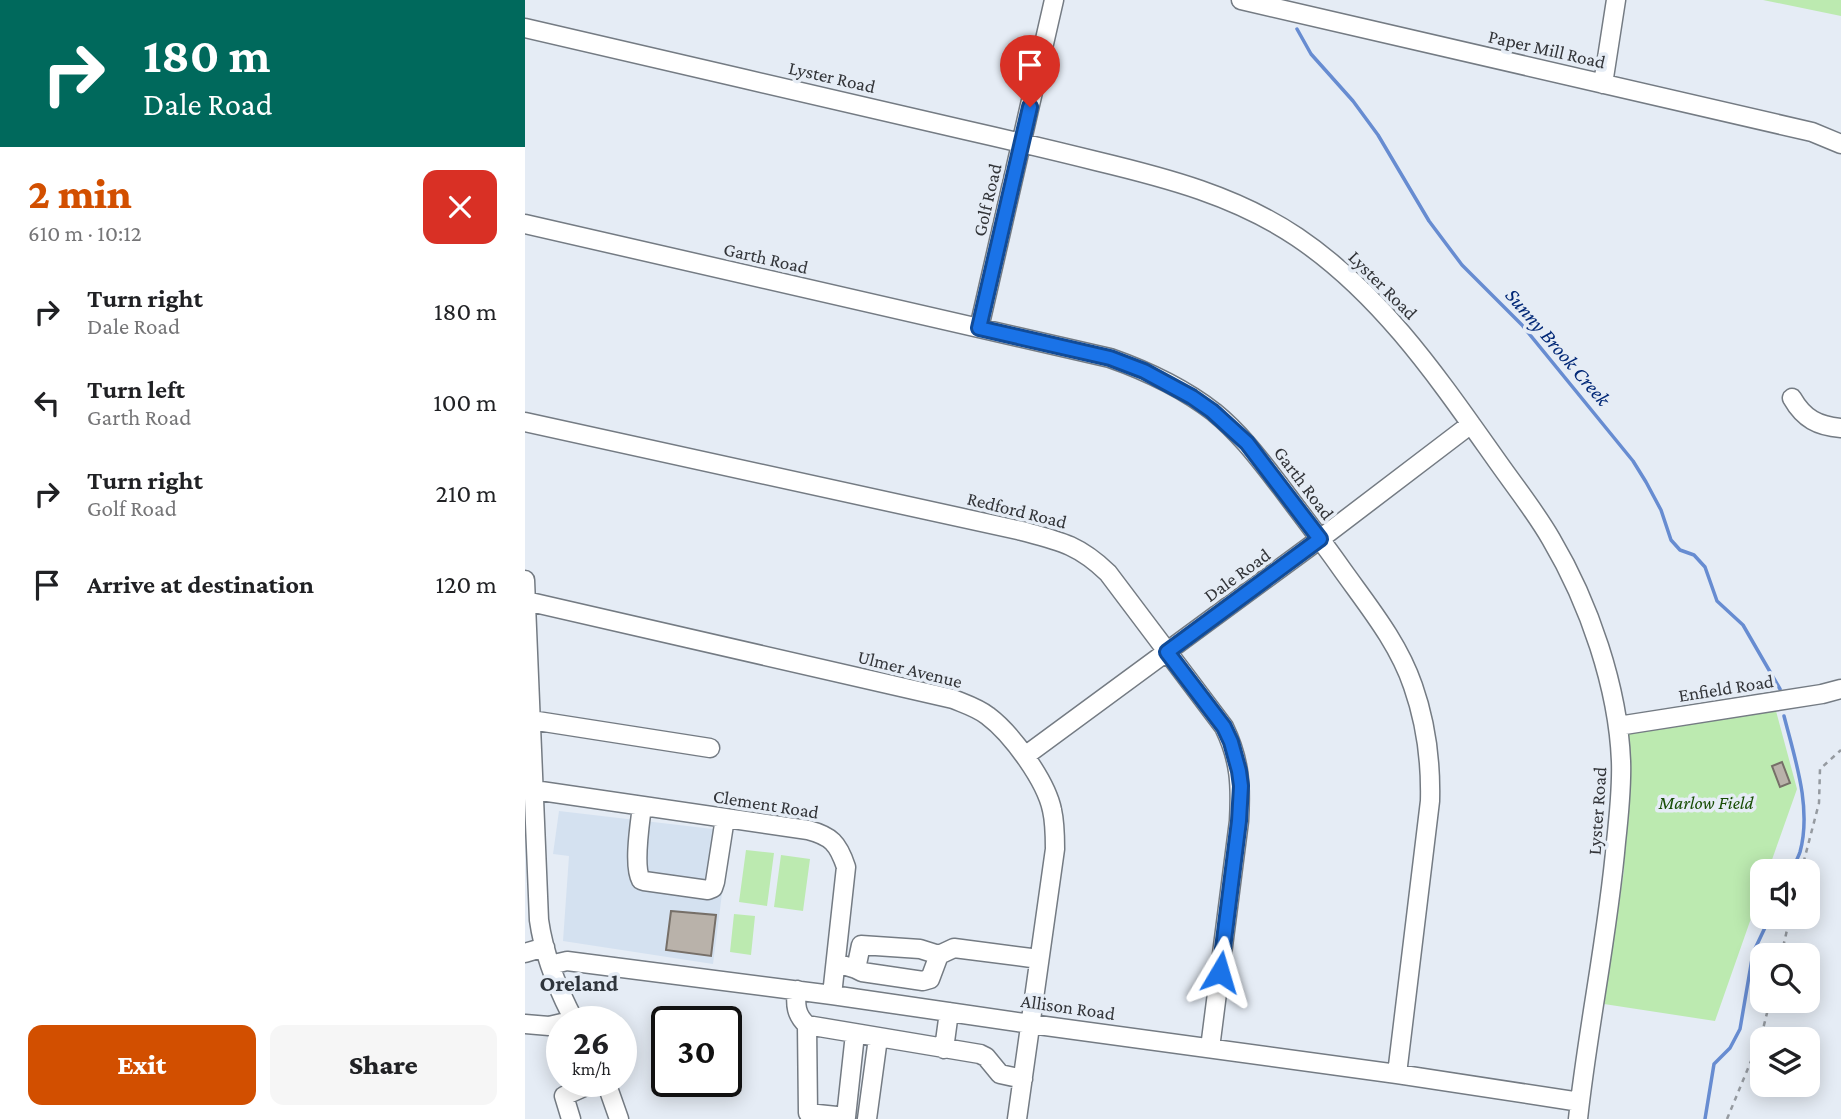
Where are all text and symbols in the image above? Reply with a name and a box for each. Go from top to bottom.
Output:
street label: Paper Mill Road [1486,25,1608,73]
icon: right [28,28,119,119]
text: 180 m [143,28,271,83]
pin [1000,35,1060,107]
icon: arrive [1011,46,1049,84]
street label: Lyster Road [787,57,877,97]
text: Dale Road [143,86,272,122]
street label: Golf Road [968,162,1006,238]
text: 2 min [28,170,132,217]
button: close [423,170,497,244]
text: 610 m · 10:12 [28,220,142,246]
street label: Garth Road [722,238,810,278]
street label: Lyster Road [1344,246,1422,324]
water label: Sunny Brook Creek [1500,283,1616,411]
text: Turn right [87,284,203,313]
icon: right [28,293,66,331]
text: 180 m [434,297,497,326]
text: Dale Road [87,313,180,339]
text: Turn left [87,375,185,404]
icon: left [28,384,66,422]
text: 100 m [433,388,497,417]
text: Garth Road [87,404,191,430]
street label: Garth Road [1270,442,1338,524]
text: Turn right [87,466,203,495]
icon: right [28,475,66,513]
text: 210 m [436,479,497,508]
street label: Redford Road [965,487,1069,533]
text: Golf Road [87,495,177,521]
street label: Dale Road [1200,544,1274,606]
icon: arrive [28,566,66,604]
text: Arrive at destination [87,570,314,599]
text: 120 m [436,570,497,599]
street label: Ulmer Avenue [855,646,965,692]
street label: Enfield Road [1677,670,1775,706]
street label: Lyster Road [1583,766,1611,856]
street label: Clement Road [712,785,820,823]
park label: Marlow Field [1658,792,1754,813]
map controls [1750,859,1820,1097]
button: sound [1750,859,1820,929]
position arrow [1183,935,1257,1009]
button: search [1750,943,1820,1013]
district label: Oreland [540,970,619,996]
street label: Allison Road [1020,990,1116,1024]
speed limit sign: 30 [651,1006,742,1097]
text: 26 [573,1023,610,1062]
button: Exit [28,1025,256,1105]
button: Share [270,1025,497,1105]
button: layers [1750,1027,1820,1097]
text: km/h [572,1059,611,1079]

